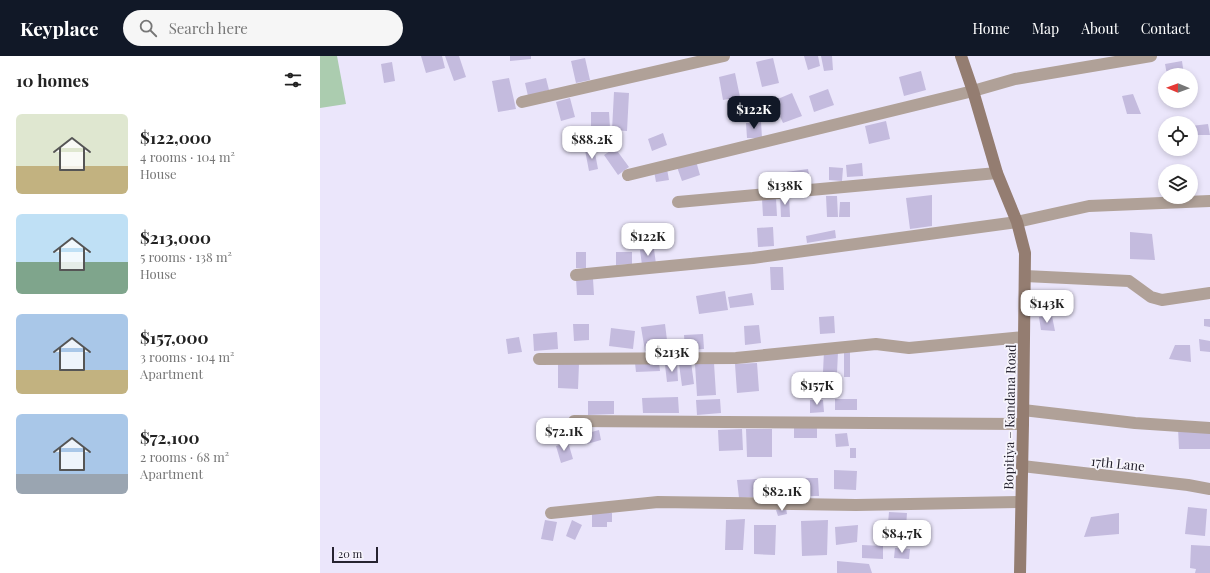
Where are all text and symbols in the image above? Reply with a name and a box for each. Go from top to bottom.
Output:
search box [123,10,403,46]
text: Keyplace [20,15,99,41]
icon: search [137,17,159,39]
text: Search here [169,18,248,38]
text: Home [972,19,1010,38]
text: Map [1032,19,1059,38]
text: About [1081,19,1119,38]
text: Contact [1141,19,1190,38]
north arrow [1158,68,1198,108]
map controls [1158,68,1198,204]
text: 10 homes [16,69,89,91]
icon: filters [282,69,304,91]
pin: $122K [726,96,782,130]
text: $122K [736,100,772,117]
button: locate [1158,116,1198,156]
text: $122,000 [140,126,212,148]
pin: $88.2K [559,126,625,160]
icon: home [48,130,96,178]
text: $88.2K [571,130,613,147]
text: 4 rooms · 104 m² [140,148,235,165]
button: layers [1158,164,1198,204]
text: House [140,165,177,182]
pin: $138K [757,172,813,206]
text: $138K [767,176,803,193]
pin: $122K [620,223,676,257]
text: $213,000 [140,226,211,248]
text: $122K [630,227,666,244]
icon: home [48,230,96,278]
text: 5 rooms · 138 m² [140,248,232,265]
text: House [140,265,177,282]
pin: $143K [1019,290,1075,324]
text: $143K [1030,294,1064,311]
text: $157,000 [140,326,209,348]
icon: home [48,330,96,378]
pin: $213K [644,339,700,373]
text: $213K [655,343,689,360]
street label: Bopitiya – Kandana Road [999,344,1019,490]
text: 3 rooms · 104 m² [140,348,234,365]
text: Apartment [140,365,203,382]
pin: $157K [789,372,845,406]
text: $157K [800,376,834,393]
pin: $72.1K [531,418,597,452]
text: $72.1K [545,422,583,439]
text: $72,100 [140,426,199,448]
icon: home [48,430,96,478]
text: 2 rooms · 68 m² [140,448,229,465]
street label: 17th Lane [1090,452,1146,474]
text: Apartment [140,465,203,482]
pin: $82.1K [749,478,815,512]
text: $82.1K [762,482,802,499]
pin: $84.7K [869,520,935,554]
text: $84.7K [882,524,922,541]
scale bar [332,545,378,564]
text: 20 m [338,546,362,561]

